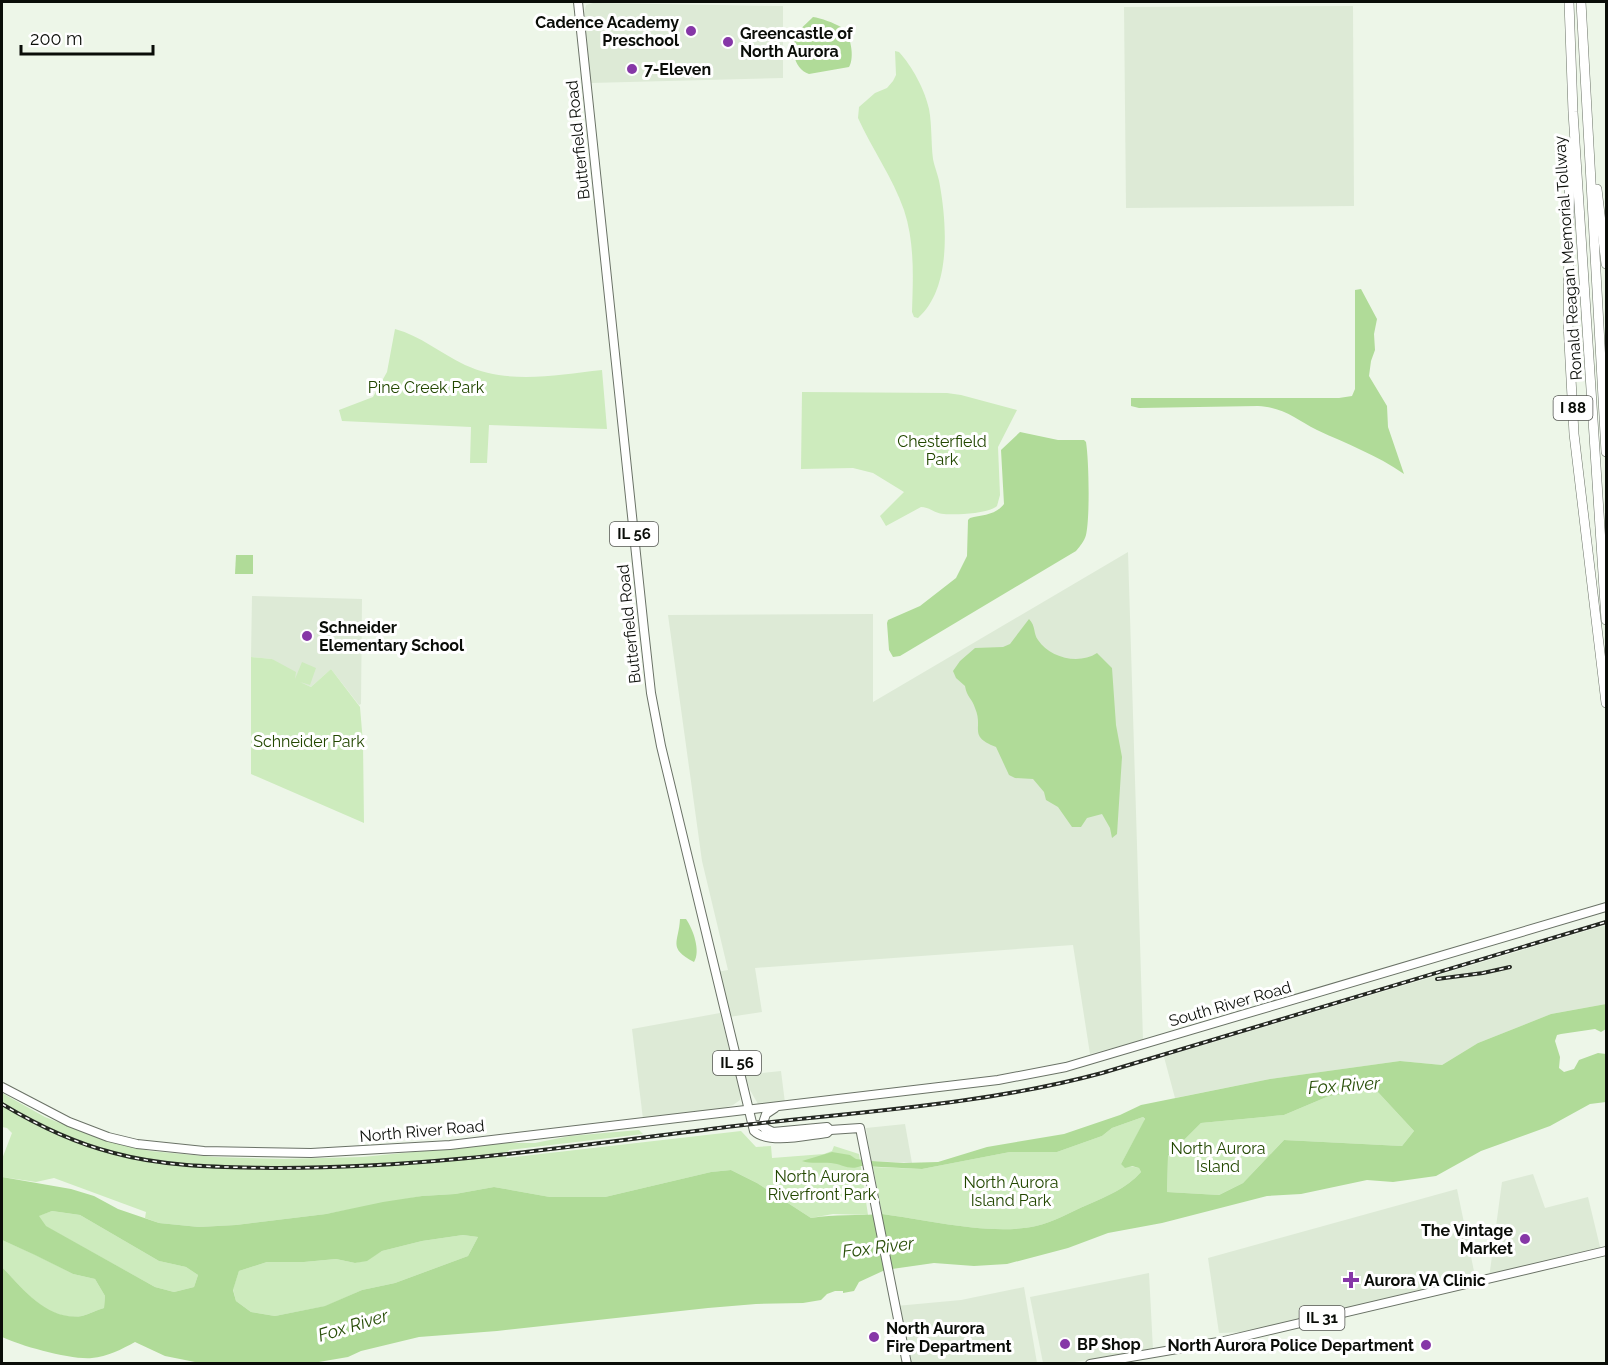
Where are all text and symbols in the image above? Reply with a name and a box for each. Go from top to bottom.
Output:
place label: Cadence Academy Preschool [535,13,680,50]
scale bar [21,18,153,56]
marker: Cadence Academy Preschool [684,24,698,38]
place label: Greencastle of North Aurora [740,24,854,61]
text: 200 m [30,28,83,49]
marker: Greencastle of North Aurora [721,35,735,49]
place label: 7-Eleven [644,60,711,79]
marker: 7-Eleven [625,62,639,76]
street label: Butterfield Road [562,79,594,201]
street label: Ronald Reagan Memorial Tollway [1550,135,1586,381]
park label: Pine Creek Park [368,378,485,397]
road number: I 88 [1554,396,1592,420]
park label: Chesterfield Park [897,432,987,469]
road number: IL 56 [610,522,658,546]
street label: Butterfield Road [613,563,645,685]
place label: Schneider Elementary School [319,618,465,655]
marker: Schneider Elementary School [300,629,314,643]
park label: Schneider Park [253,732,365,751]
street label: South River Road [1166,977,1294,1031]
road number: IL 56 [713,1051,761,1075]
water label: Fox River [1307,1072,1382,1098]
street label: North River Road [359,1116,485,1146]
park label: North Aurora Island [1171,1139,1265,1176]
park label: North Aurora Riverfront Park [768,1167,877,1204]
park label: North Aurora Island Park [964,1173,1058,1210]
place label: The Vintage Market [1421,1221,1513,1258]
water label: Fox River [841,1232,916,1262]
marker: The Vintage Market [1518,1232,1532,1246]
marker: Aurora VA Clinic [1342,1271,1360,1289]
place label: Aurora VA Clinic [1364,1271,1486,1290]
water label: Fox River [315,1304,391,1346]
road number: IL 31 [1300,1306,1344,1330]
place label: North Aurora Fire Department [886,1319,1012,1356]
marker: North Aurora Fire Department [867,1330,881,1344]
place label: BP Shop [1077,1335,1141,1354]
place label: North Aurora Police Department [1167,1336,1414,1355]
marker: BP Shop [1058,1337,1072,1351]
marker: North Aurora Police Department [1419,1338,1433,1352]

